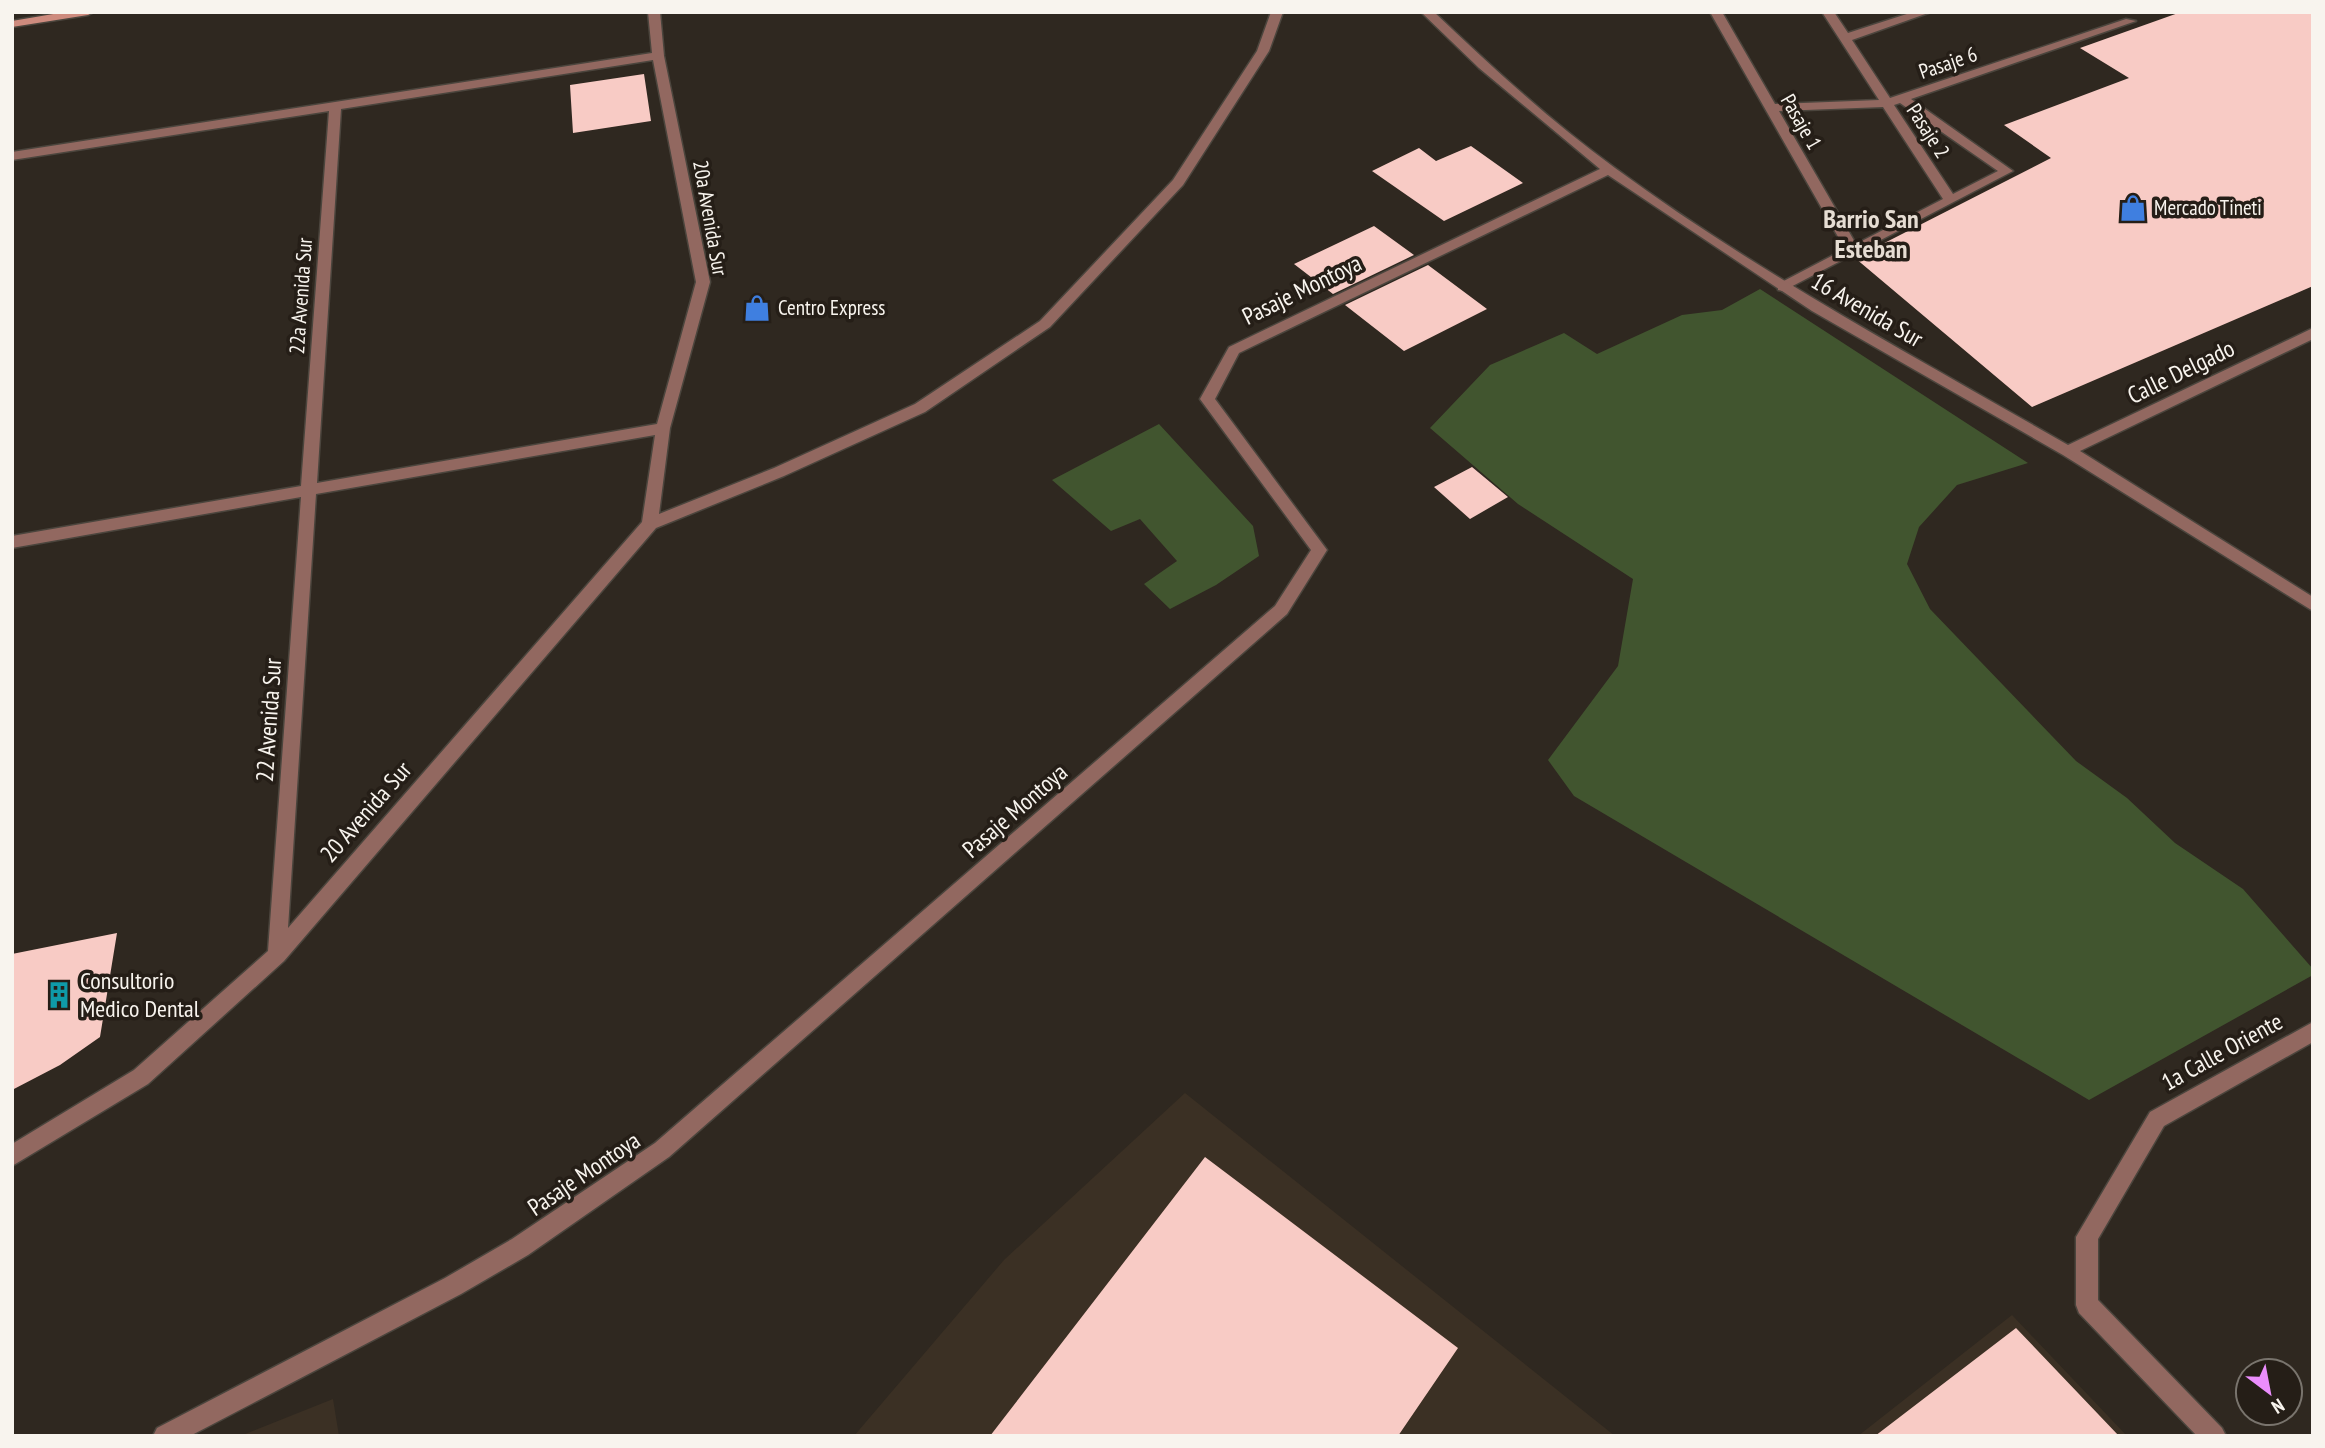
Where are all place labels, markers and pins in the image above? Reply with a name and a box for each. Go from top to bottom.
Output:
shop icon: Mercado Tineti [2118,193,2148,223]
place label: Mercado Tineti [2154,194,2262,221]
shop icon: Centro Express [742,293,772,323]
place label: Centro Express [778,294,885,321]
place label: Consultorio Medico Dental [80,965,200,1024]
building icon: Consultorio Medico Dental [44,980,74,1010]

